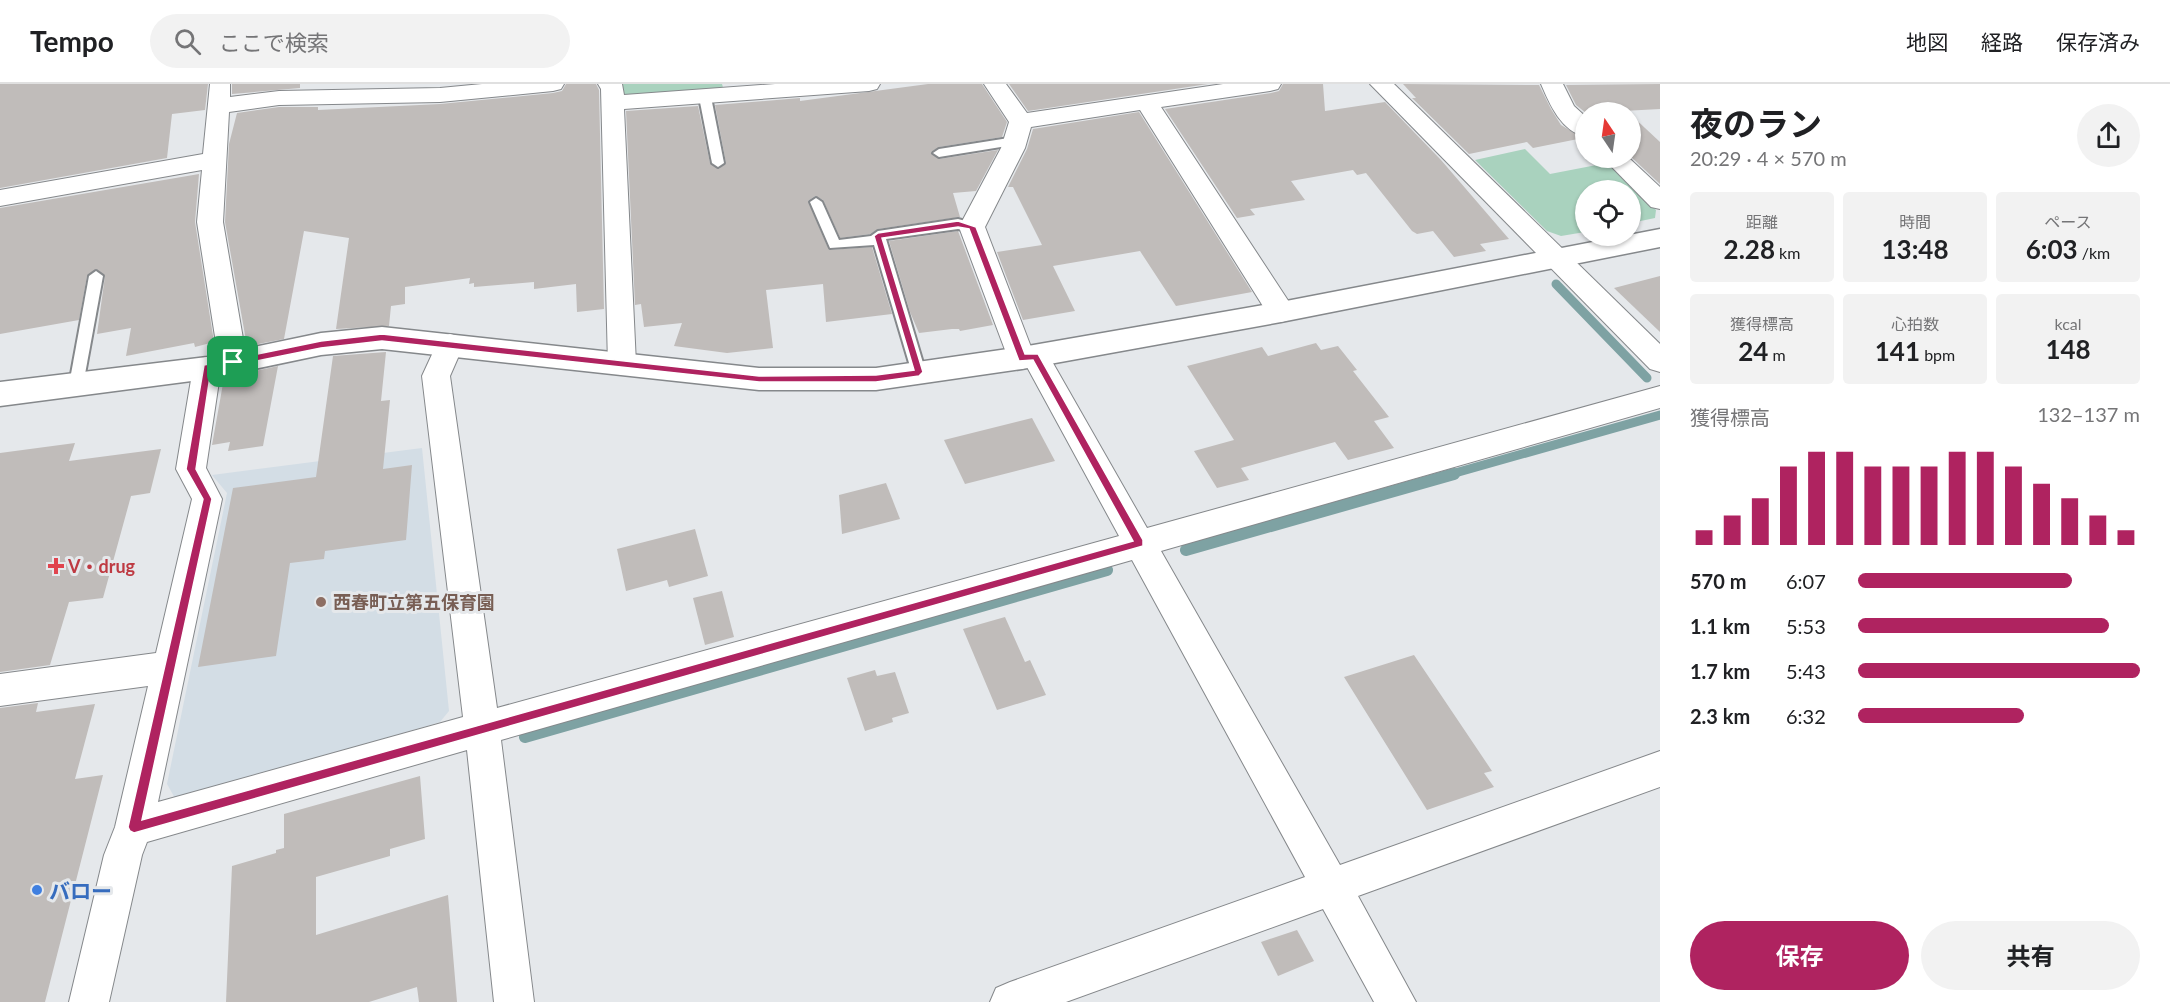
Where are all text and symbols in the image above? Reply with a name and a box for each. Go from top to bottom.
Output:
search box [150,14,570,68]
text: Tempo [30,24,114,58]
icon: search [171,25,204,58]
text: ここで検索 [219,29,329,56]
text: 地図 [1906,29,1948,54]
text: 経路 [1981,29,2023,54]
text: 保存済み [2056,29,2140,54]
north arrow [1575,102,1641,168]
map controls [1575,102,1641,246]
text: 夜のラン [1690,103,1822,143]
button: share [2077,104,2140,167]
text: 20:29 · 4 × 570 m [1690,146,1847,170]
button: locate [1575,180,1641,246]
text: 距離 [1746,212,1778,231]
text: 時間 [1899,212,1931,231]
text: ペース [2044,212,2092,231]
text: 2.28 [1724,233,1775,265]
text: 13:48 [1881,233,1949,265]
text: 6:03 [2026,233,2078,265]
text: km [1775,243,1800,262]
text: /km [2078,243,2110,262]
text: 獲得標高 [1730,314,1794,333]
text: 心拍数 [1891,314,1939,333]
text: kcal [2054,314,2082,333]
text: 148 [2045,333,2091,365]
text: 24 [1738,335,1768,367]
text: 141 [1875,335,1920,367]
pin [207,336,258,387]
icon: arrive [216,345,249,378]
text: m [1768,345,1786,364]
text: bpm [1920,345,1955,364]
text: 132–137 m [2037,402,2140,426]
text: 獲得標高 [1690,405,1770,429]
place label: V・drug [67,555,136,577]
marker: V・drug [49,559,63,573]
text: 570 m [1690,569,1746,593]
text: 6:07 [1786,569,1826,593]
place label: 西春町立第五保育園 [333,591,495,613]
marker: 西春町立第五保育園 [314,595,328,609]
text: 1.1 km [1690,614,1750,638]
text: 5:53 [1786,614,1826,638]
text: 1.7 km [1690,659,1750,683]
text: 5:43 [1786,659,1826,683]
text: 2.3 km [1690,704,1750,728]
text: 6:32 [1786,704,1826,728]
place label: バロー [49,878,112,903]
marker: バロー [30,883,44,897]
button: 保存 [1690,921,1909,990]
button: 共有 [1921,921,2140,990]

